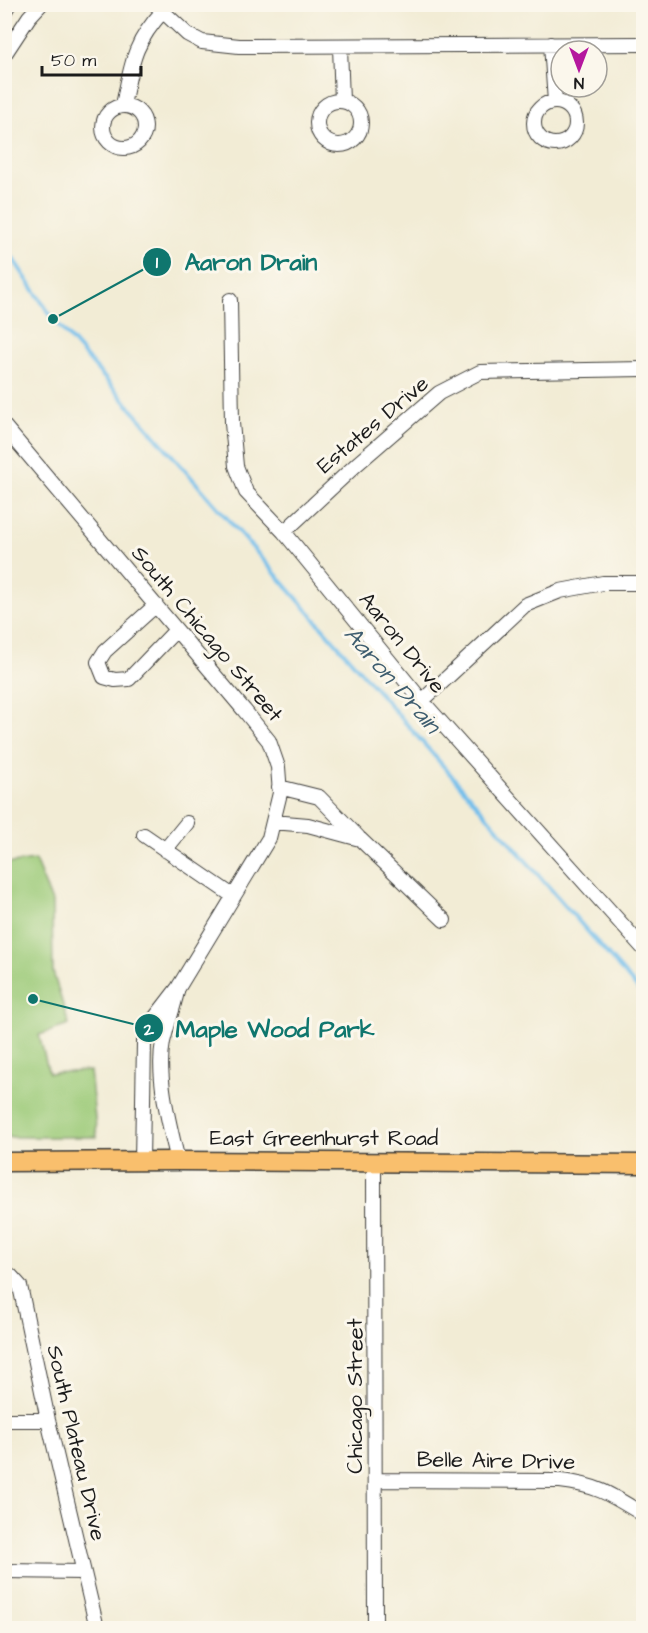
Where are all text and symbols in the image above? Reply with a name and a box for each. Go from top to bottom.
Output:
scale bar [42,39,141,77]
north arrow [549,39,609,99]
text: 50 m [51,48,96,73]
text: N [574,72,584,94]
callout: Aaron Drain [142,241,329,283]
text: Aaron Drain [185,246,317,280]
text: 1 [156,250,159,275]
street label: Estates Drive [310,369,436,481]
street label: South Chicago Street [123,539,290,730]
street label: Aaron Drive [351,586,453,700]
water label: Aaron Drain [336,619,450,743]
callout: Maple Wood Park [134,1007,387,1049]
text: Maple Wood Park [176,1013,375,1047]
text: 2 [143,1017,155,1042]
street label: East Greenhurst Road [210,1123,438,1154]
street label: Chicago Street [340,1318,372,1474]
street label: South Plateau Drive [38,1342,114,1544]
street label: Belle Aire Drive [416,1444,576,1478]

